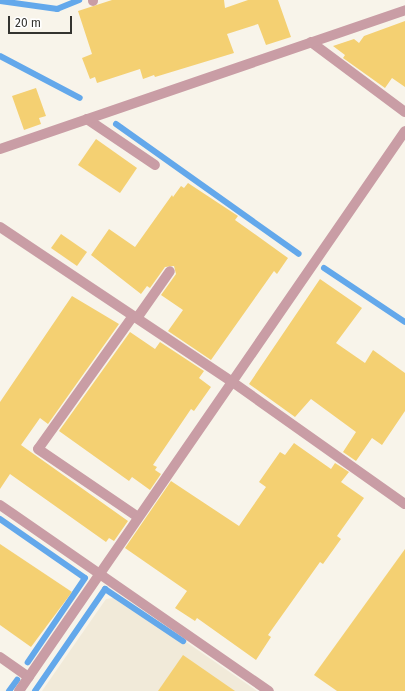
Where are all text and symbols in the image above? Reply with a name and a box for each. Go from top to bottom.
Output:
scale bar [10,8,74,34]
text: 20 m [15,16,41,30]

